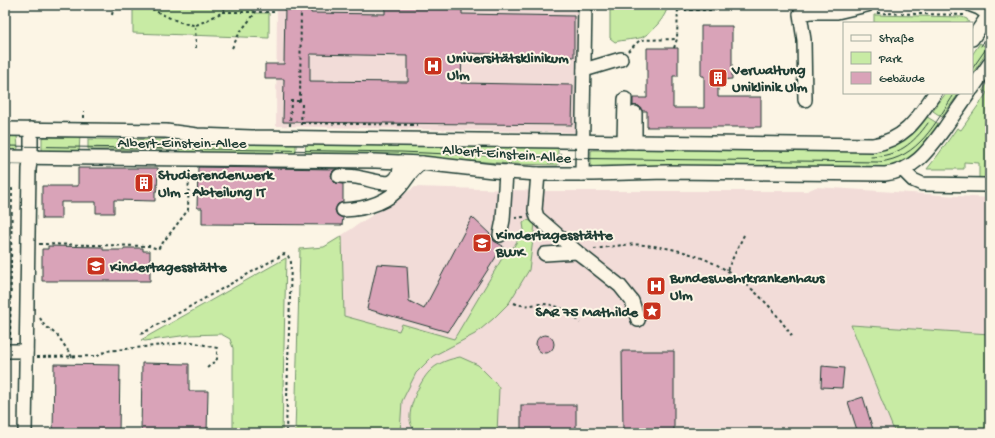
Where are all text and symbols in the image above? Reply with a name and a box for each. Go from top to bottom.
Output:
legend [843,22,973,94]
text: Straße [879,33,915,47]
place label: Universitätsklinikum Ulm [447,50,569,85]
text: Park [878,53,904,67]
hospital icon: Universitätsklinikum Ulm [422,55,444,77]
place label: Verwaltung Uniklinik Ulm [731,62,808,97]
building icon: Verwaltung Uniklinik Ulm [707,67,729,89]
text: Gebäude [879,73,925,87]
street label: Albert-Einstein-Allee [117,135,247,153]
street label: Albert-Einstein-Allee [442,142,572,168]
place label: Studierendenwerk Ulm - Abteilung IT [158,167,275,202]
building icon: Studierendenwerk Ulm - Abteilung IT [133,172,155,194]
place label: Kindertagesstätte BWK [495,227,614,262]
school or university icon: Kindertagesstätte BWK [471,232,493,254]
school or university icon: Kindertagesstätte [85,255,107,277]
place label: Kindertagesstätte [109,259,228,277]
place label: Bundeswehrkrankenhaus Ulm [669,270,826,305]
hospital icon: Bundeswehrkrankenhaus Ulm [645,275,667,297]
place icon: SAR 75 Mathilde [641,300,663,322]
place label: SAR 75 Mathilde [536,304,639,322]

